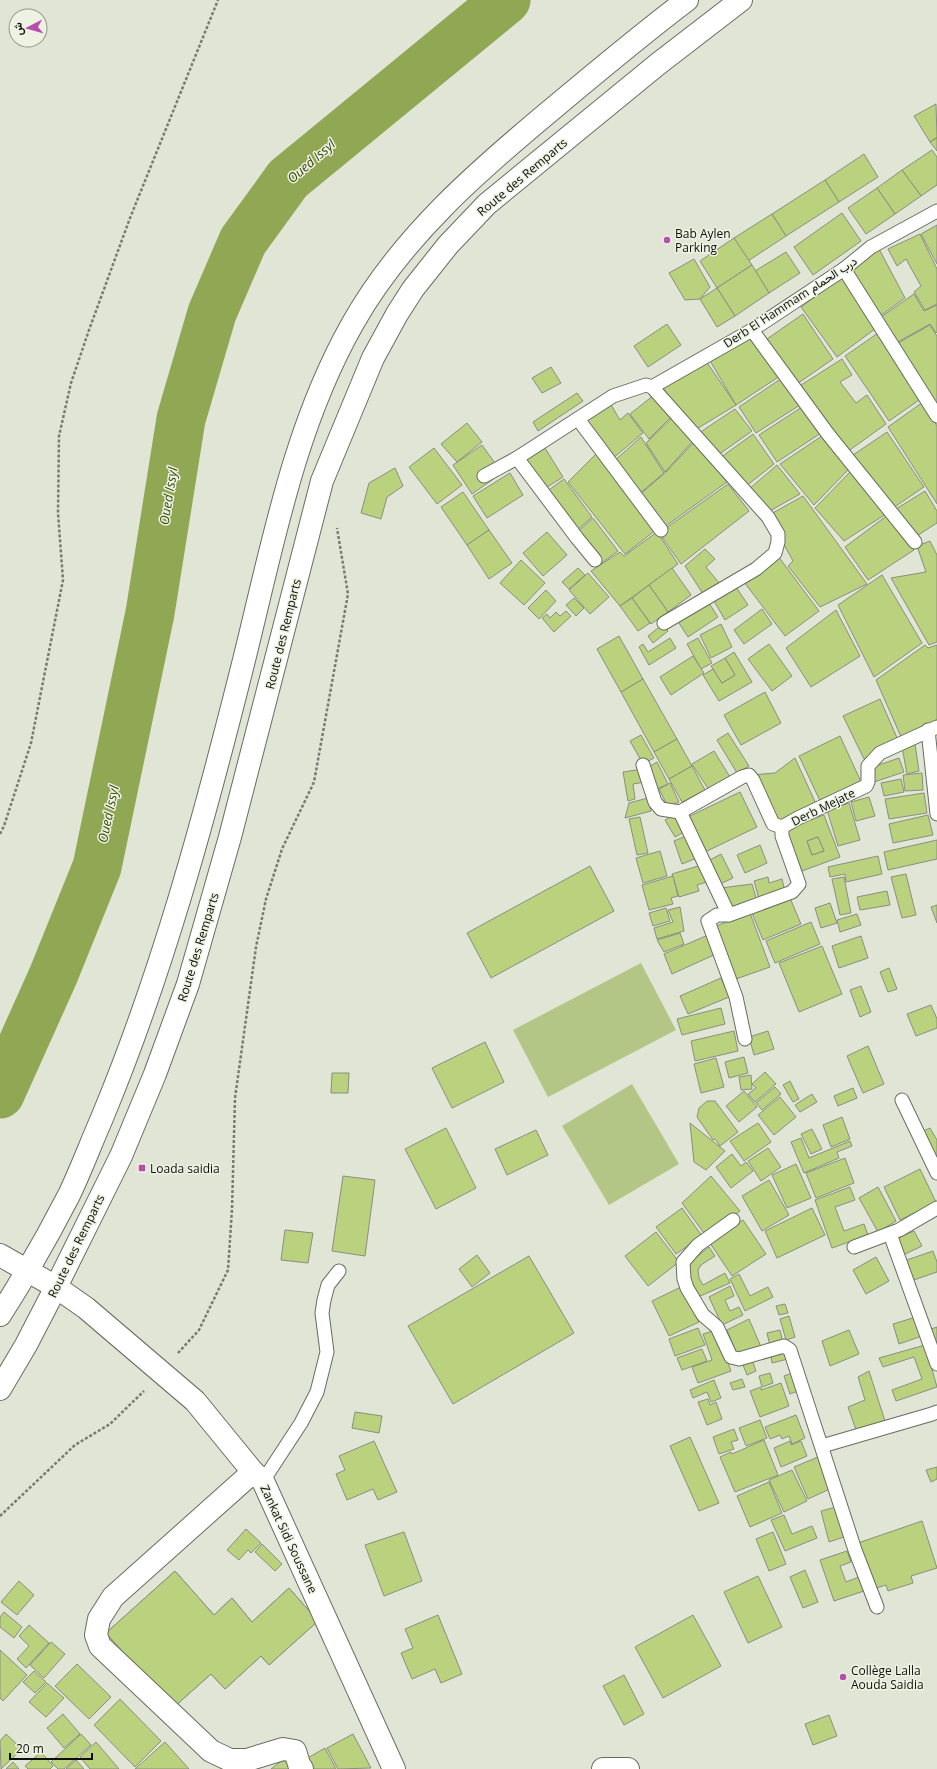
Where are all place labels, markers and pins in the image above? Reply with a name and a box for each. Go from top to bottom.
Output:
place label: Bab Aylen Parking [675,225,731,256]
marker: Bab Aylen Parking [662,235,672,245]
place label: Loada saidia [150,1160,220,1177]
marker: Loada saidia [137,1163,147,1173]
place label: Collège Lalla Aouda Saidia [851,1662,924,1693]
marker: Collège Lalla Aouda Saidia [838,1672,848,1682]

